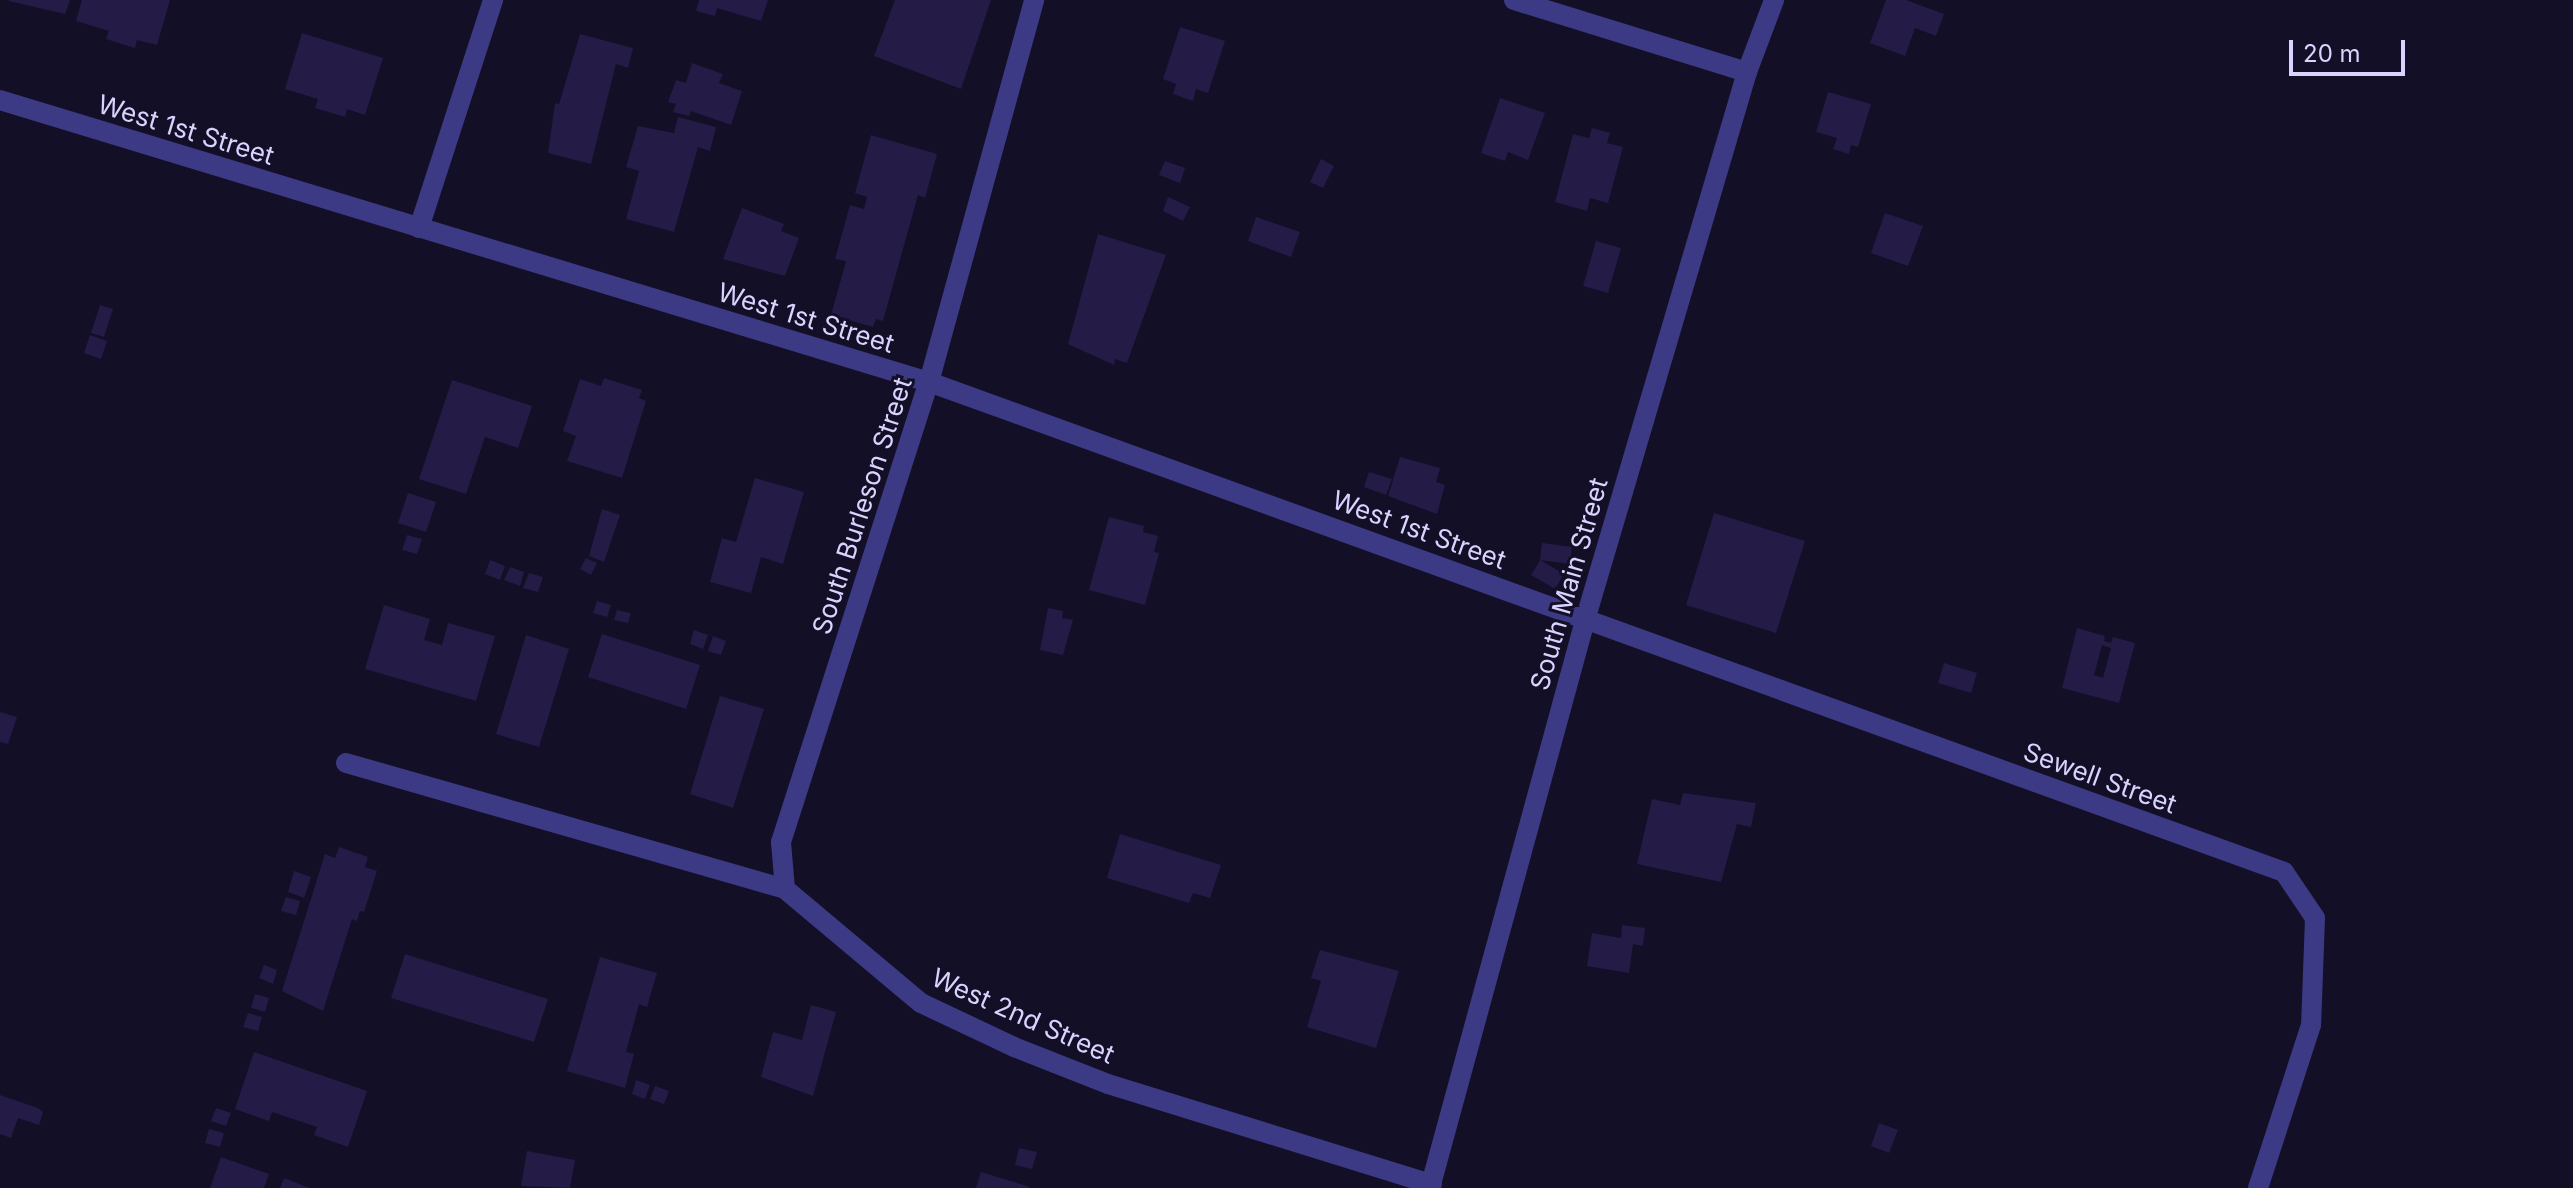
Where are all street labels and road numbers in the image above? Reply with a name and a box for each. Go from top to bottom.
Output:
street label: West 1st Street [94,88,278,172]
street label: West 1st Street [714,276,898,360]
street label: South Burleson Street [806,374,918,638]
street label: South Main Street [1524,474,1614,694]
street label: West 1st Street [1328,484,1510,576]
street label: Sewell Street [2019,736,2181,820]
street label: West 2nd Street [927,962,1119,1070]

